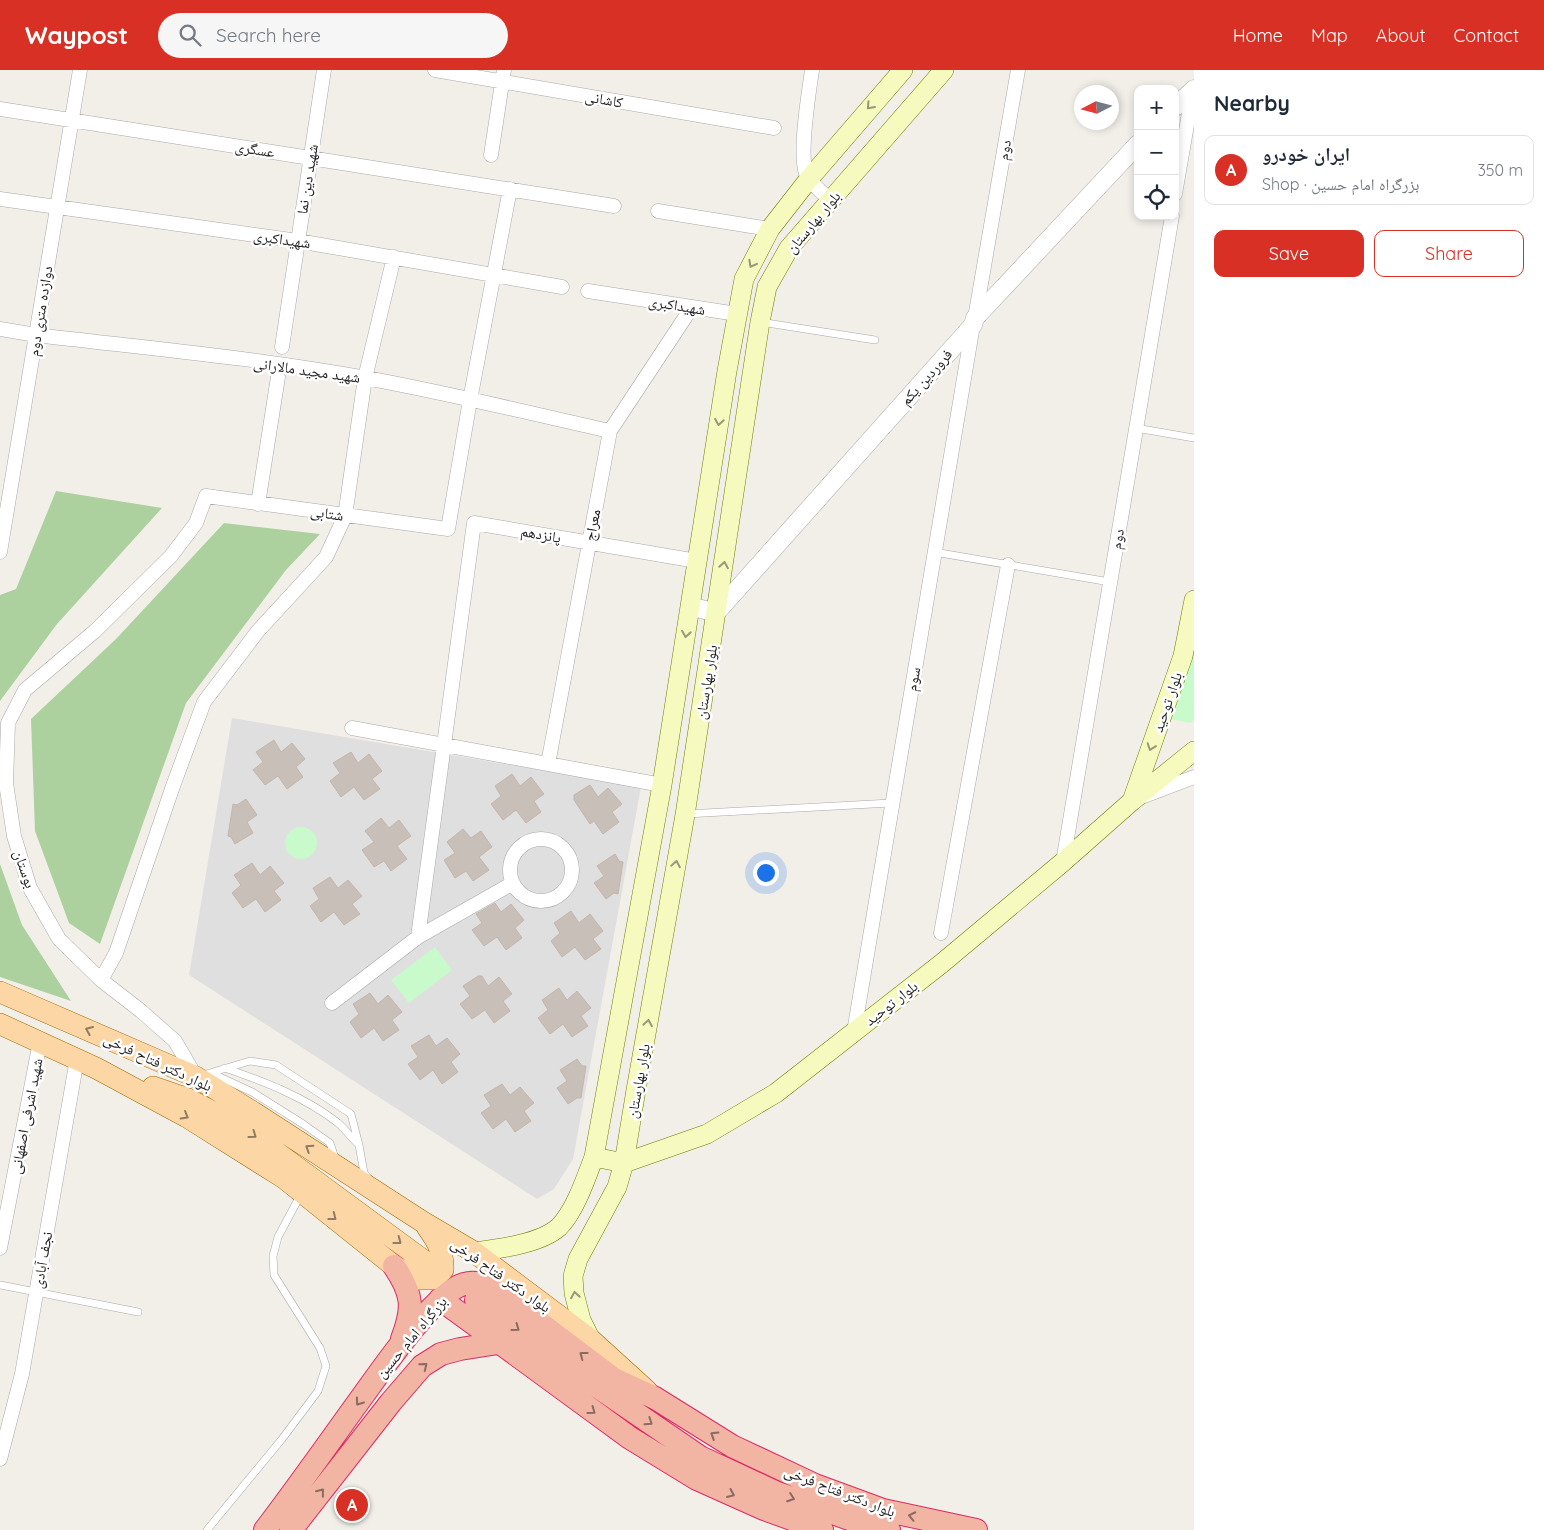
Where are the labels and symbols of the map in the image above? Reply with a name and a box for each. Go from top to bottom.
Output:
north arrow [1074,85,1119,130]
street label: کاشانی [583,86,624,113]
one-way arrow [867,101,876,110]
street label: عسگری [234,137,277,163]
street label: دوم [993,138,1016,162]
street label: شهید دین نما [292,143,323,215]
street label: بلوار بهارستان [781,187,845,258]
street label: شهیداکبری [252,226,312,253]
one-way arrow [748,258,758,267]
street label: دوازده متری دوم [23,264,58,358]
street label: شهیداکبری [647,291,707,320]
street label: فروردین یکم [896,345,957,410]
street label: شهید مجید مالارانی [252,353,362,388]
one-way arrow [714,418,725,426]
street label: شتابی [309,501,345,526]
street label: معراج [580,507,605,543]
street label: پانزدهم [519,521,563,548]
street label: دوم [1106,527,1129,551]
one-way arrow [718,560,728,569]
one-way arrow [681,630,691,639]
street label: بلوار بهارستان [691,643,722,721]
street label: سوم [902,665,925,693]
street label: بلوار توحید [1148,669,1186,735]
one-way arrow [1147,742,1157,751]
street label: بوستان [9,847,40,891]
one-way arrow [671,859,681,868]
your location [753,860,779,886]
street label: بلوار توحید [861,976,921,1030]
one-way arrow [642,1019,652,1028]
one-way arrow [85,1026,94,1036]
street label: بلوار دکتر فتاح فرخی [100,1029,215,1096]
street label: بلوار بهارستان [622,1042,655,1120]
street label: شهید اشرفی اصفهانی [5,1056,48,1176]
one-way arrow [179,1110,188,1120]
one-way arrow [247,1129,256,1138]
one-way arrow [305,1145,314,1154]
one-way arrow [327,1212,336,1220]
street label: نجف آبادی [28,1230,57,1290]
street label: بلوار دکتر فتاح فرخی [447,1233,555,1317]
one-way arrow [392,1236,401,1244]
one-way arrow [570,1290,580,1299]
street label: بزرگراه امام حسین [371,1292,452,1383]
one-way arrow [510,1322,520,1331]
one-way arrow [580,1353,589,1361]
one-way arrow [418,1363,427,1372]
one-way arrow [356,1396,364,1405]
one-way arrow [586,1405,596,1414]
one-way arrow [643,1416,652,1425]
one-way arrow [710,1432,719,1441]
street label: بلوار دکتر فتاح فرخی [781,1461,898,1522]
pin: A [336,1486,368,1524]
one-way arrow [726,1488,735,1499]
one-way arrow [315,1489,323,1498]
one-way arrow [787,1492,795,1502]
one-way arrow [907,1511,916,1522]

